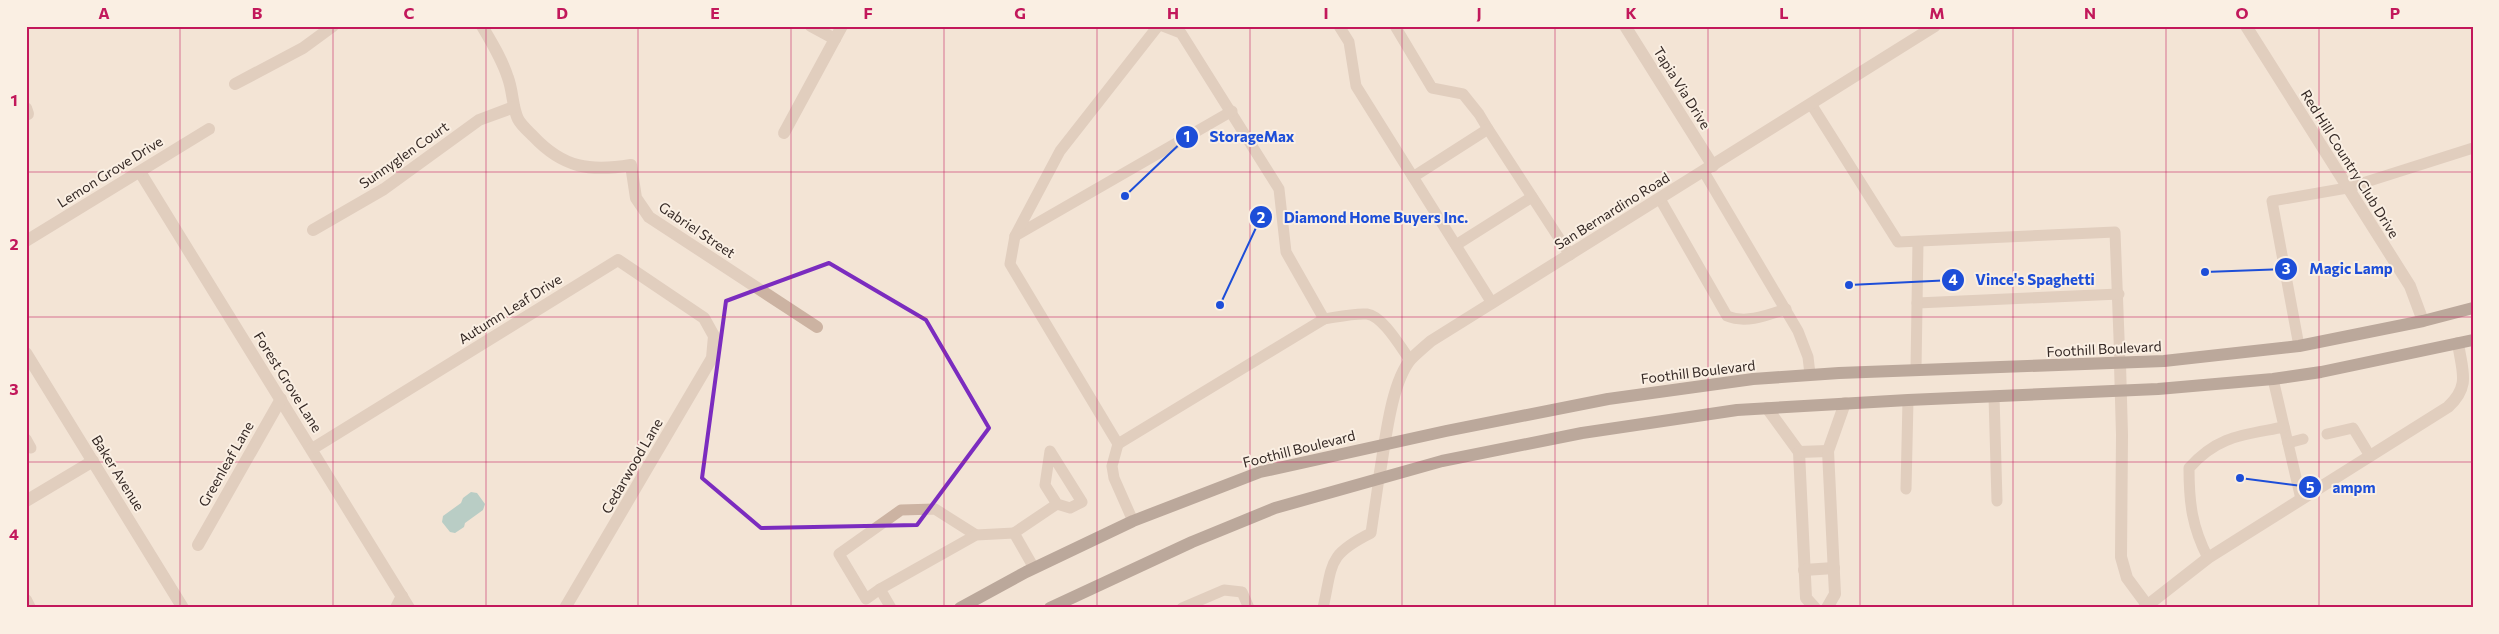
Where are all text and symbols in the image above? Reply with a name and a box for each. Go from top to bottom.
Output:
text: A [98,3,110,22]
text: B [252,3,263,22]
text: C [404,3,415,22]
text: D [556,3,568,22]
text: E [710,3,720,22]
text: F [863,3,873,22]
text: G [1014,3,1026,22]
text: H [1167,3,1179,22]
text: I [1323,3,1329,22]
text: J [1476,3,1482,22]
text: K [1625,3,1637,22]
text: L [1779,3,1789,22]
text: M [1929,3,1945,22]
text: N [2084,3,2096,22]
text: O [2235,3,2249,22]
text: P [2390,3,2400,22]
street label: Tapia Via Drive [1650,43,1715,132]
street label: Red Hill Country Club Drive [2298,86,2403,241]
text: 1 [10,90,18,109]
street label: Sunnyglen Court [356,117,452,192]
callout: StorageMax [1175,122,1304,152]
text: 1 [1184,127,1190,145]
text: StorageMax [1210,127,1295,145]
street label: Lemon Grove Drive [54,132,166,211]
street label: San Bernardino Road [1551,168,1672,253]
street label: Gabriel Street [656,198,739,261]
callout: Diamond Home Buyers Inc. [1249,202,1478,232]
text: 2 [1257,208,1265,226]
text: Diamond Home Buyers Inc. [1284,208,1468,226]
text: 2 [9,234,19,253]
callout: Magic Lamp [2274,254,2402,284]
text: 3 [2282,259,2291,277]
text: Magic Lamp [2309,259,2393,277]
callout: Vince's Spaghetti [1941,265,2105,295]
street label: Autumn Leaf Drive [455,270,565,347]
text: 4 [1948,270,1958,288]
text: Vince's Spaghetti [1975,270,2095,288]
street label: Forest Grove Lane [251,328,326,435]
street label: Foothill Boulevard [2046,337,2162,360]
street label: Foothill Boulevard [1640,356,1756,387]
text: 3 [9,379,19,398]
street label: Cedarwood Lane [597,415,666,516]
street label: Greenleaf Lane [194,418,257,509]
street label: Foothill Boulevard [1241,426,1357,471]
street label: Baker Avenue [88,432,148,514]
callout: ampm [2297,472,2385,502]
text: 5 [2306,478,2315,496]
text: ampm [2333,478,2375,496]
text: 4 [9,524,19,543]

